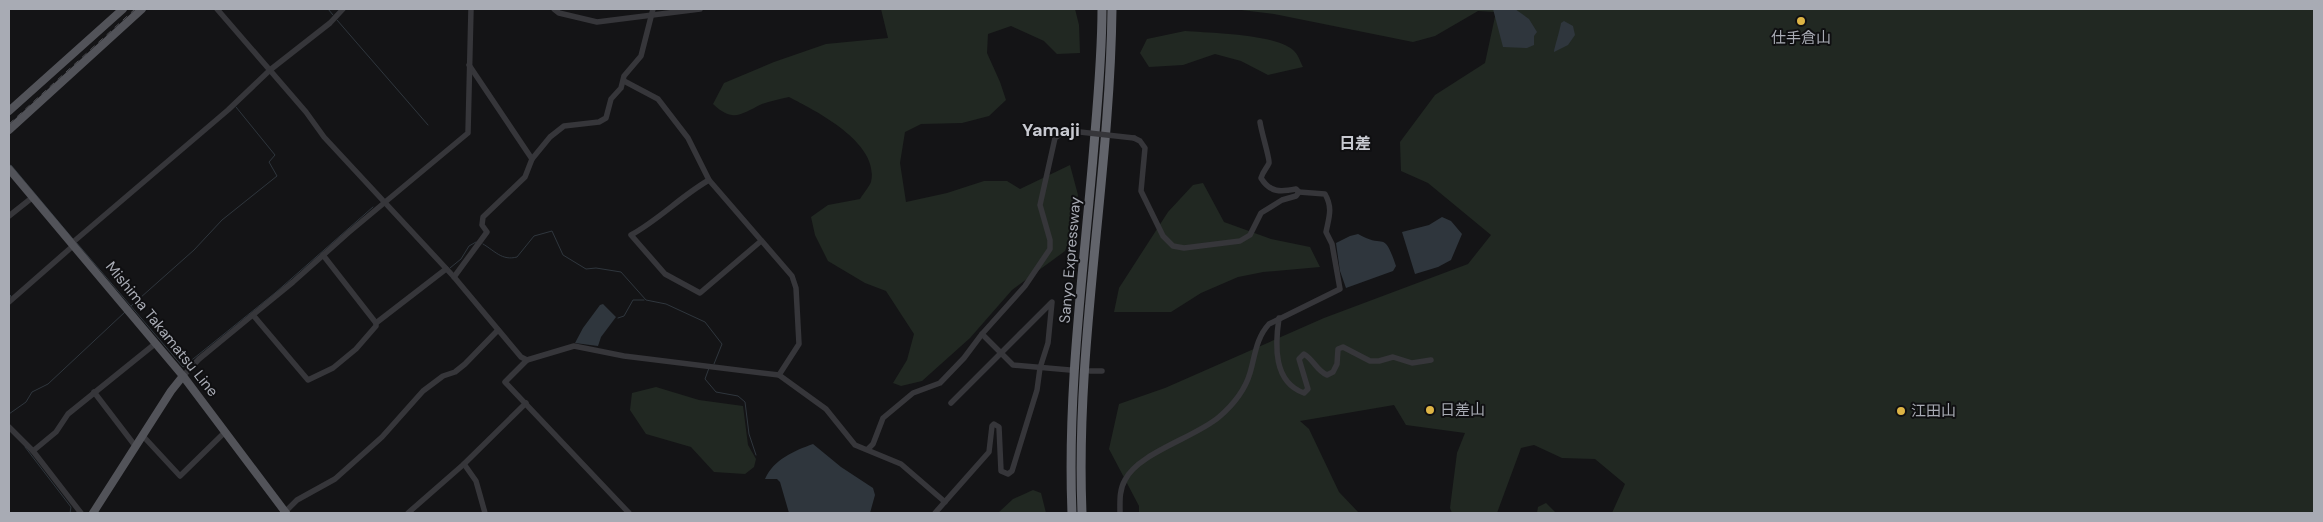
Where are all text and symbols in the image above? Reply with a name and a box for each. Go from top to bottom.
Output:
marker: 仕手倉山 [1795,15,1807,27]
place label: 仕手倉山 [1771,28,1831,48]
district label: Yamaji [1022,118,1080,142]
district label: 日差 [1339,133,1371,154]
street label: Sanyo Expressway [1054,195,1086,324]
street label: Mishima Takamatsu Line [101,257,223,401]
place label: 日差山 [1440,400,1485,420]
place label: 江田山 [1911,401,1956,421]
marker: 日差山 [1424,404,1436,416]
marker: 江田山 [1895,405,1907,417]

